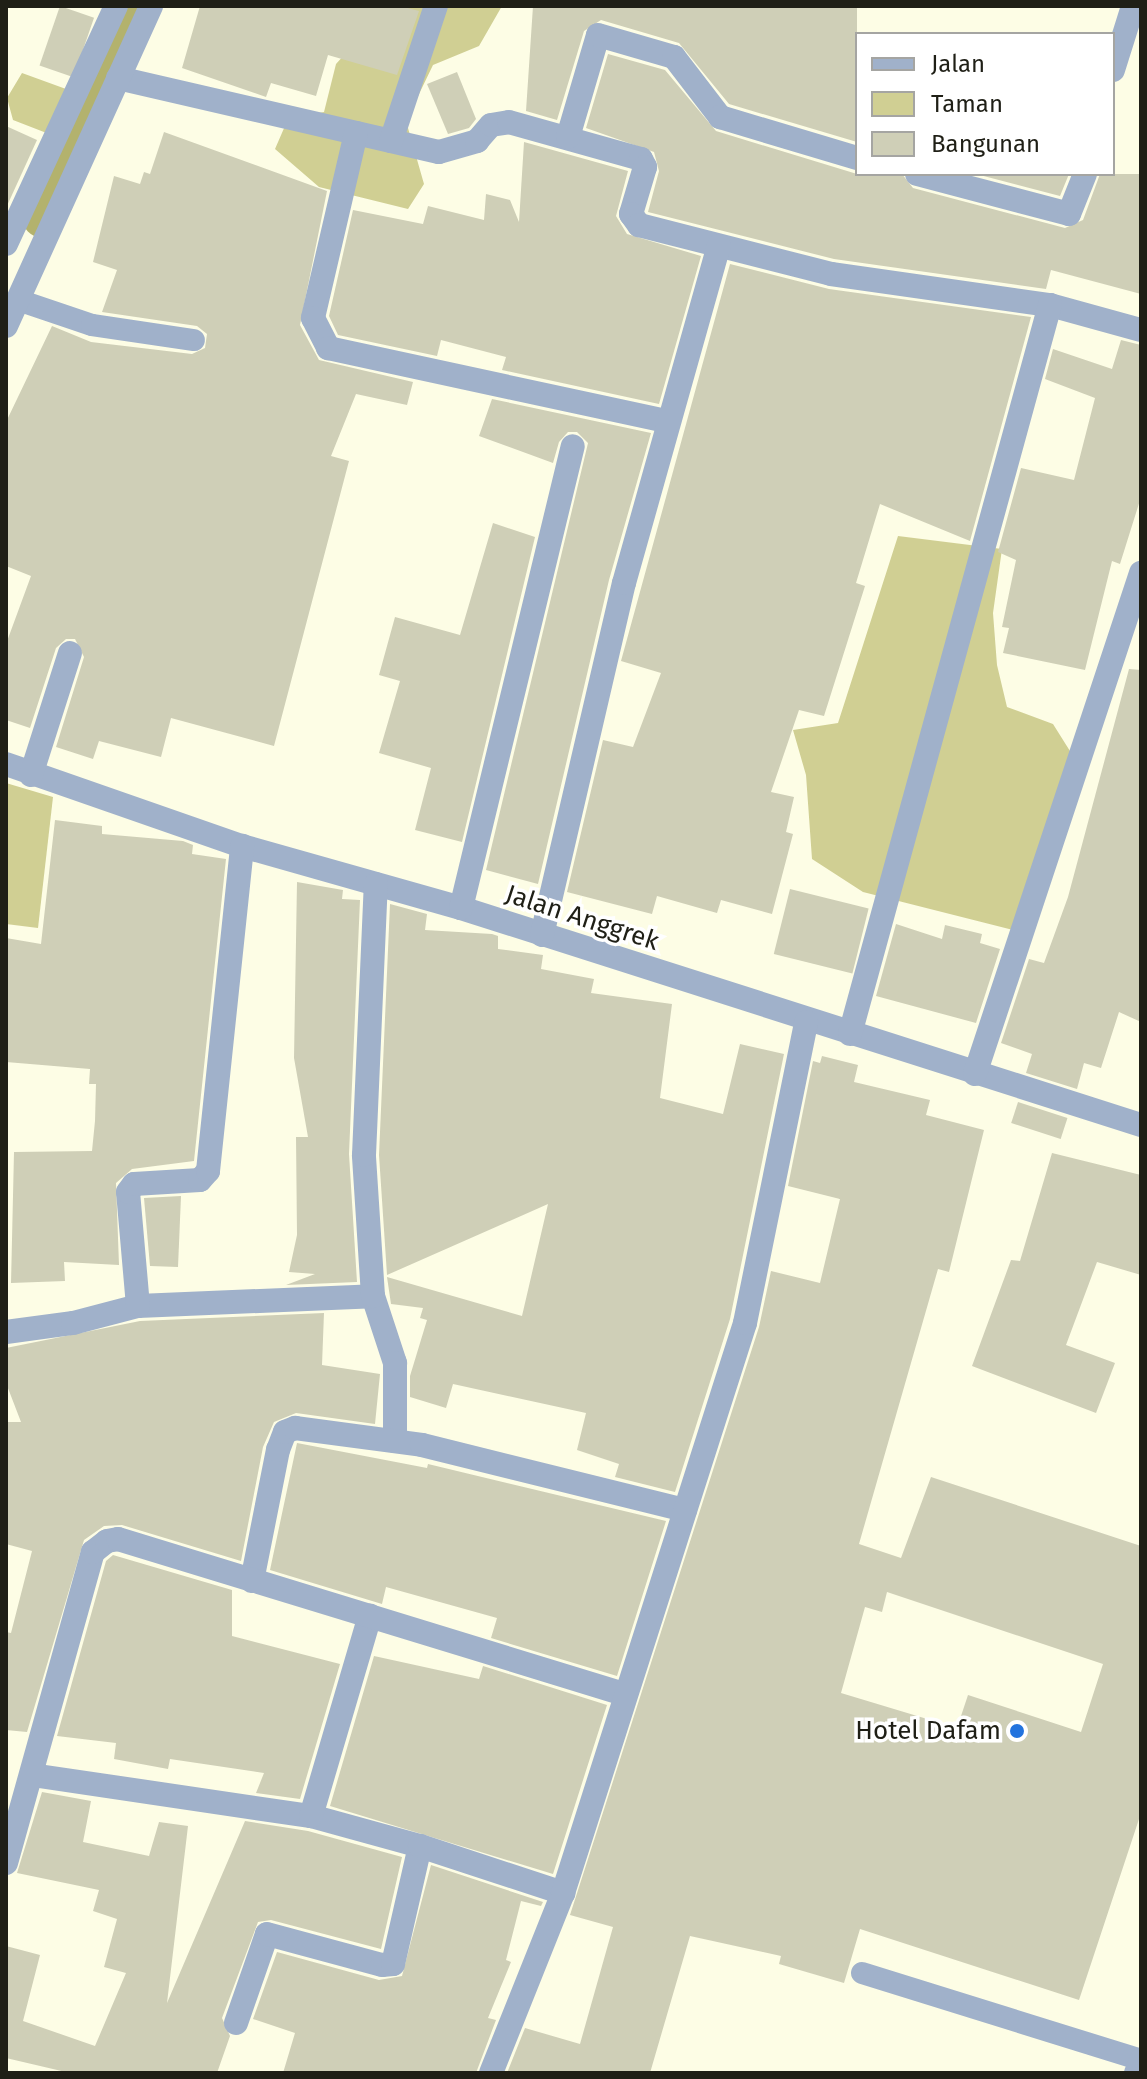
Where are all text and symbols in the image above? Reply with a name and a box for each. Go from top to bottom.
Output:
legend [855,32,1115,176]
text: Jalan [931,50,985,78]
text: Taman [931,90,1003,118]
text: Bangunan [931,130,1040,158]
street label: Jalan Anggrek [501,879,663,957]
place label: Hotel Dafam [855,1715,1001,1747]
marker: Hotel Dafam [1008,1722,1026,1740]

